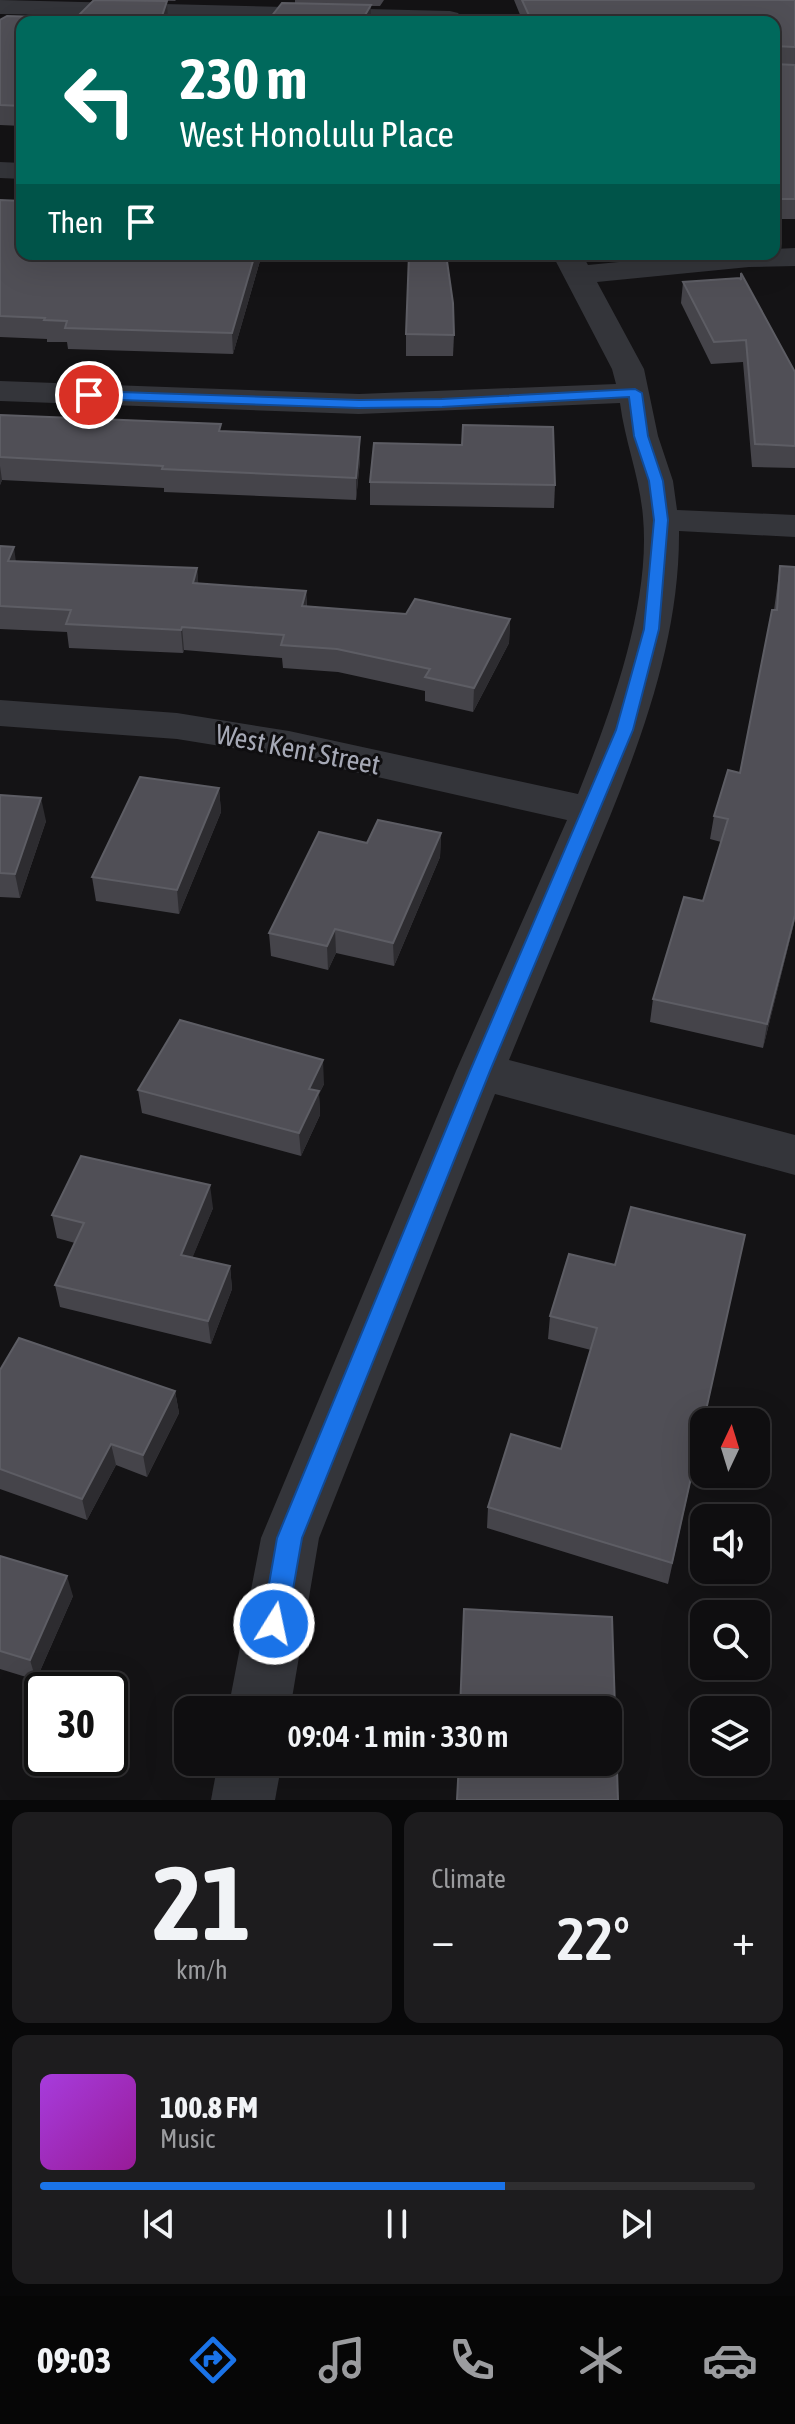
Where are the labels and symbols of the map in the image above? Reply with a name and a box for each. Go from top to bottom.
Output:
pin [55,361,123,429]
street label: West Kent Street [213,717,383,781]
north arrow [690,1408,770,1488]
position arrow [232,1582,316,1666]
speed limit sign: 30 [24,1672,128,1776]

